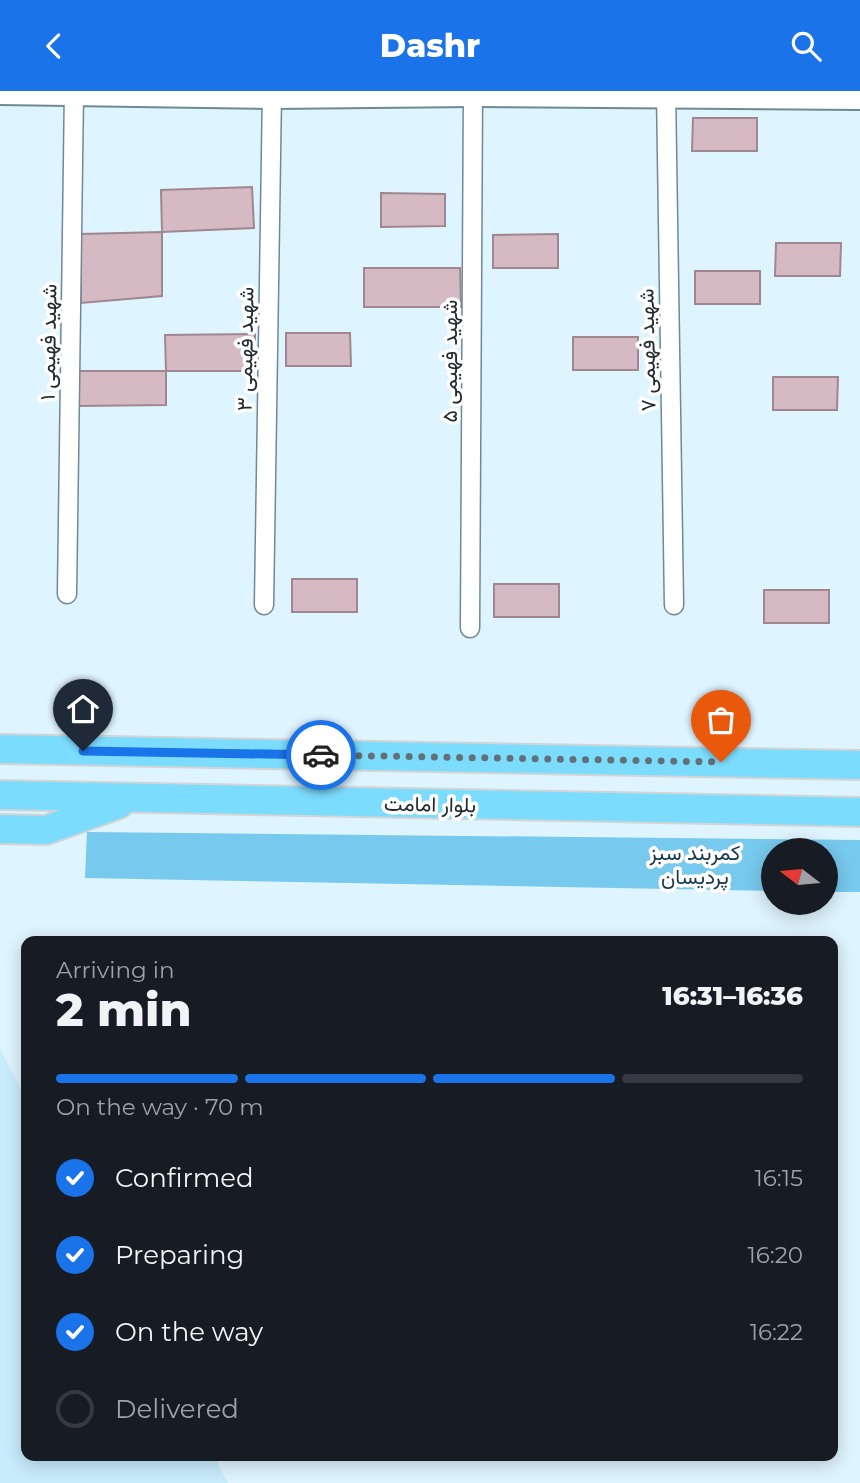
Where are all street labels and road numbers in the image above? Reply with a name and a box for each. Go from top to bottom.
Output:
street label: شهید فهیمی ۱ [34,284,63,400]
street label: شهید فهیمی ۳ [231,287,260,411]
street label: شهید فهیمی ۷ [633,288,662,412]
street label: شهید فهیمی ۵ [437,300,463,422]
street label: بلوار امامت [384,791,476,818]

